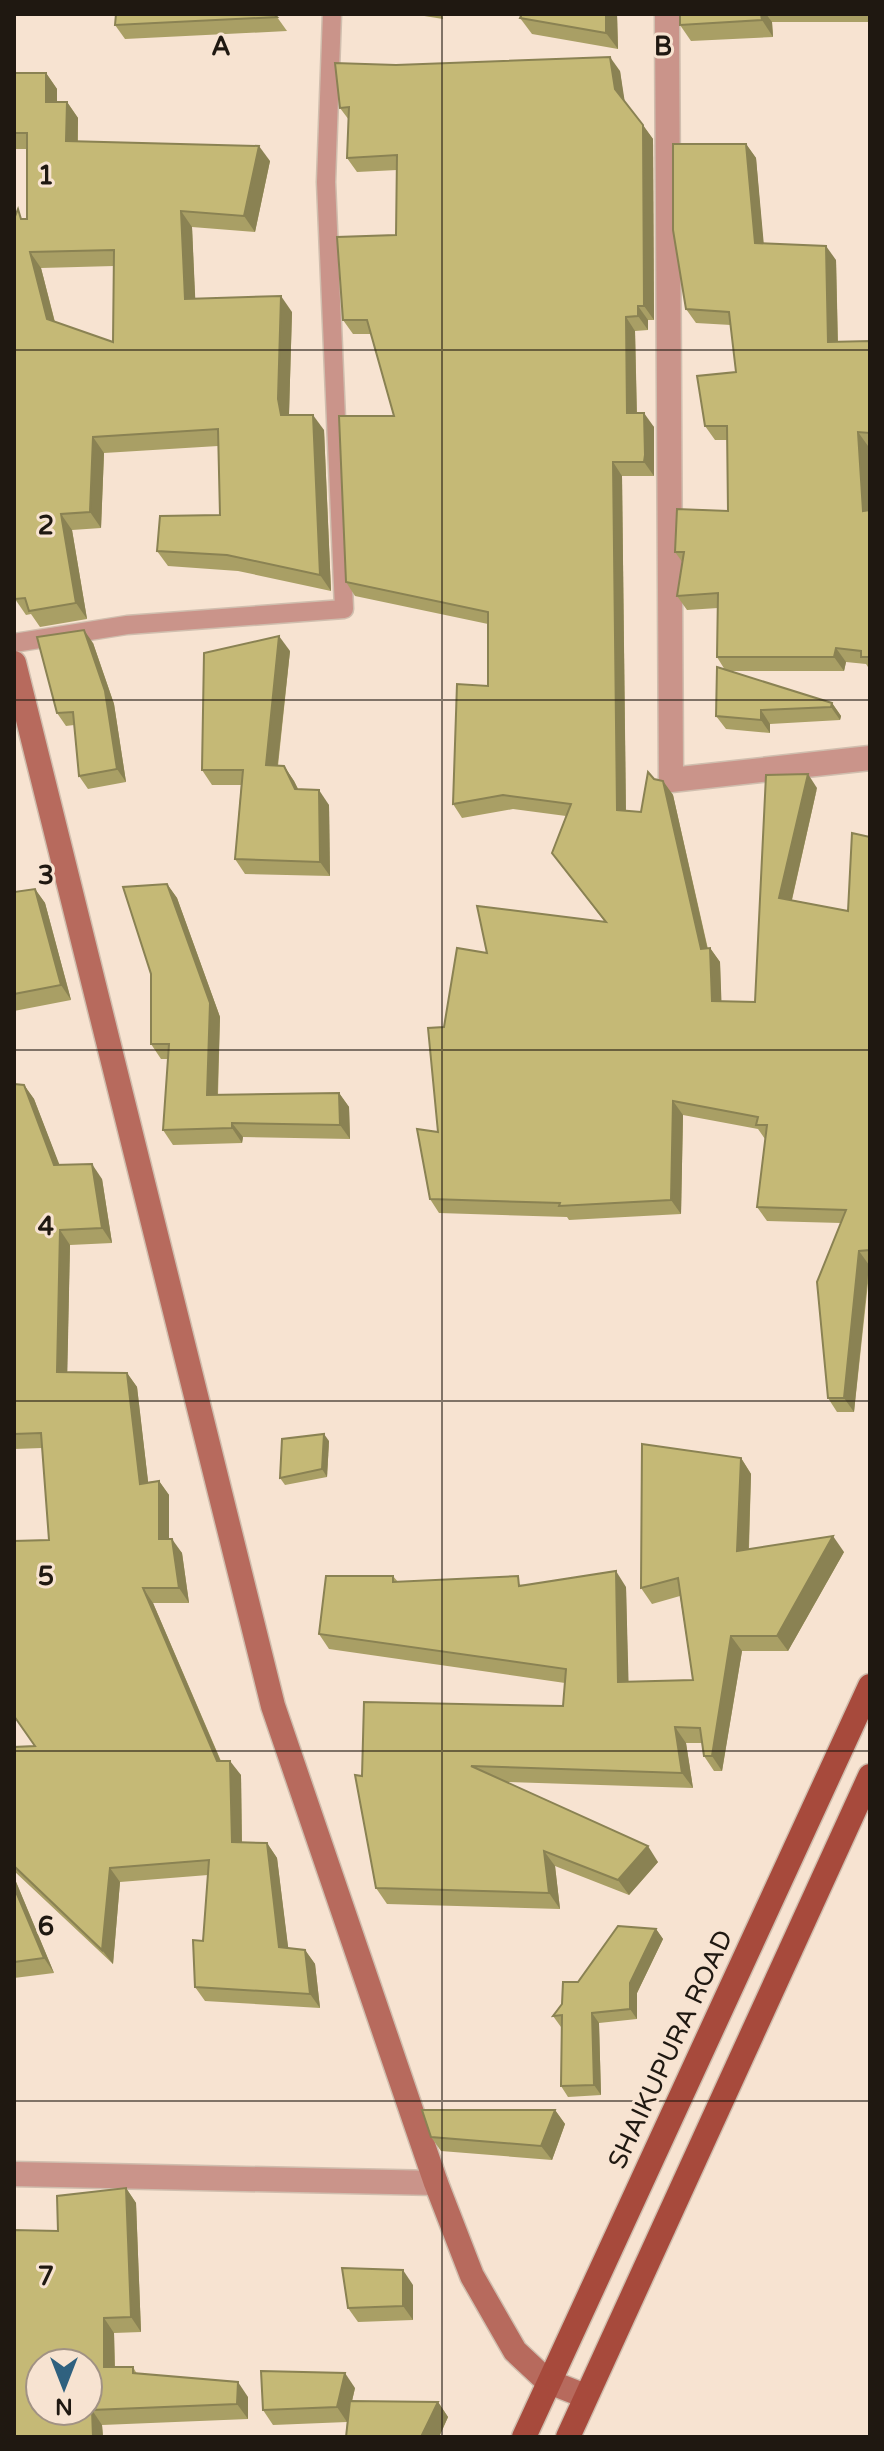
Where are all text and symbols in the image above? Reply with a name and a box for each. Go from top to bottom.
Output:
text: A [211,31,231,62]
text: B [654,31,672,62]
text: 1 [38,160,54,191]
text: 2 [38,510,54,541]
text: 3 [38,860,54,891]
text: 4 [38,1211,54,1242]
text: 5 [38,1561,54,1592]
text: 6 [38,1911,54,1942]
street label: SHAIKUPURA ROAD [602,1925,739,2173]
text: 7 [38,2261,54,2292]
north arrow [24,2347,104,2427]
text: N [55,2393,73,2419]

